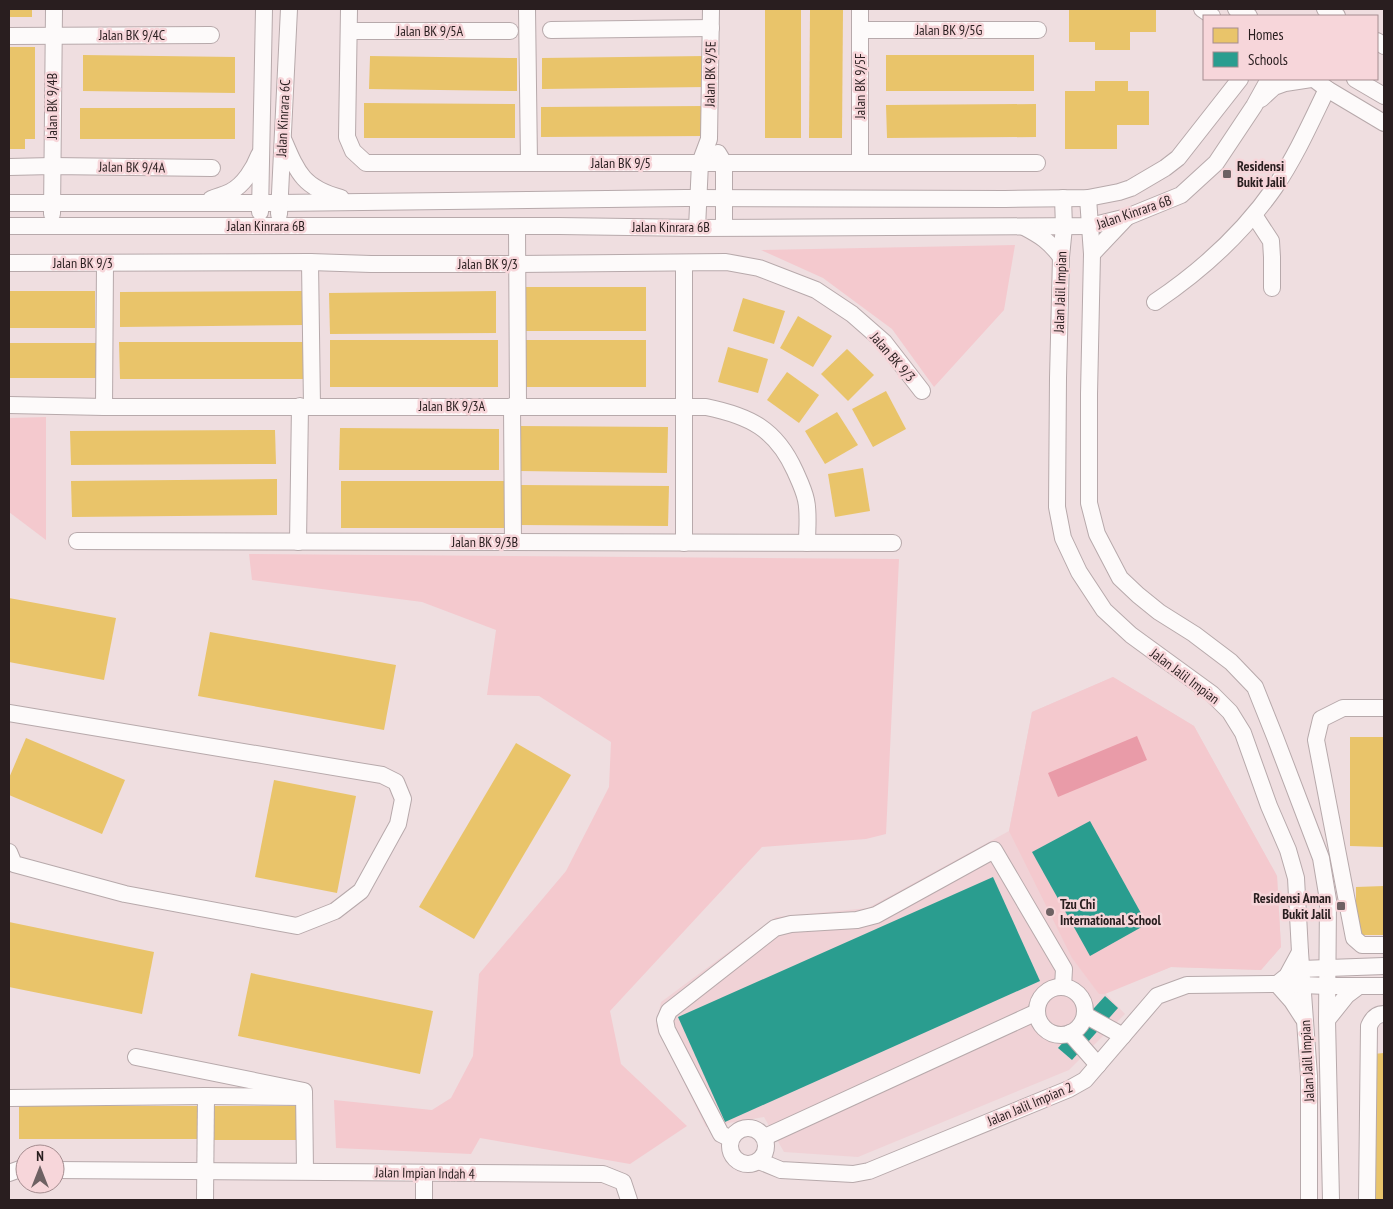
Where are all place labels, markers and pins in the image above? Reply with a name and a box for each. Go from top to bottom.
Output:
place label: Residensi Bukit Jalil [1237,157,1286,191]
marker: Residensi Bukit Jalil [1221,168,1233,180]
place label: Residensi Aman Bukit Jalil [1253,889,1332,923]
place label: Tzu Chi International School [1060,895,1161,929]
marker: Residensi Aman Bukit Jalil [1335,900,1347,912]
marker: Tzu Chi International School [1044,906,1056,918]

